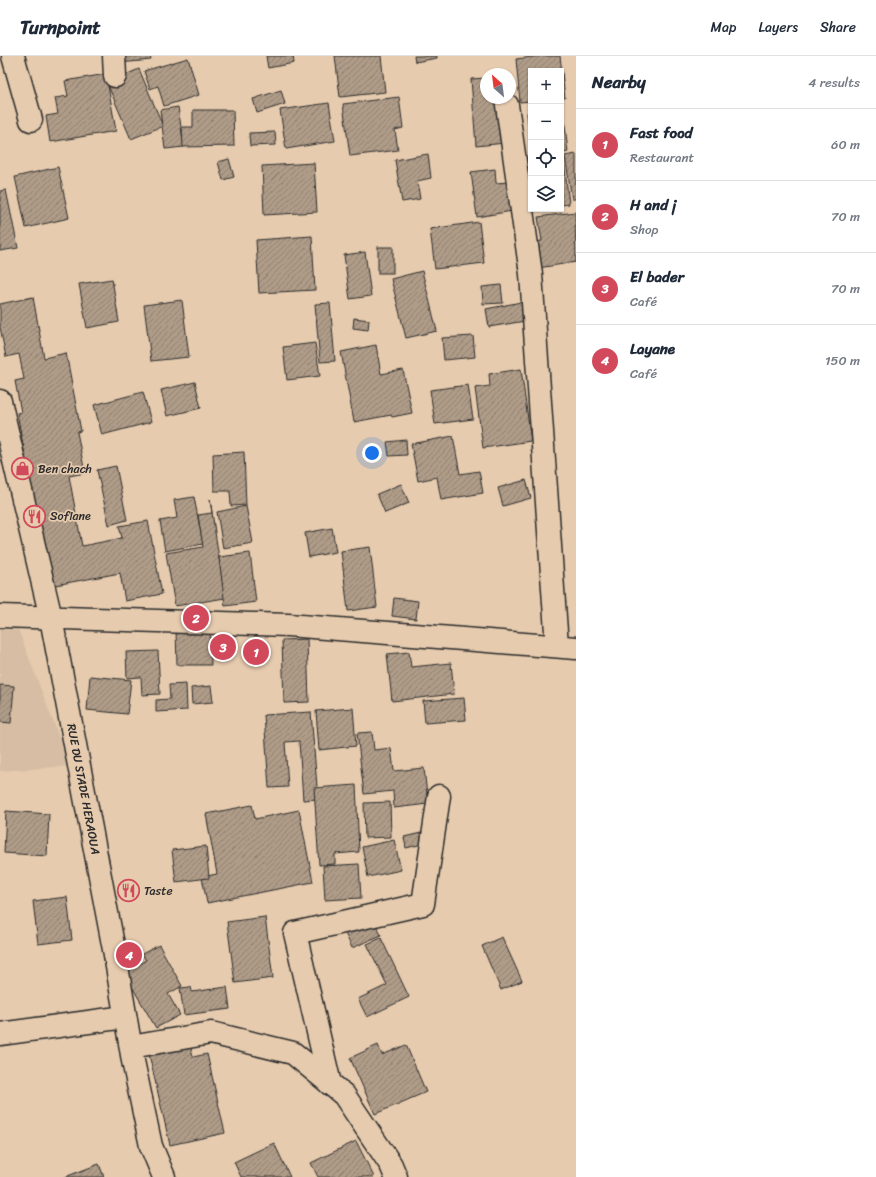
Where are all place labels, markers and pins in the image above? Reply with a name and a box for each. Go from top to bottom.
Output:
shop icon: Ben chach [10,456,36,482]
place label: Ben chach [38,458,92,480]
restaurant icon: Sofiane [22,503,48,529]
place label: Sofiane [50,505,91,527]
pin: 2 [183,603,209,633]
pin: 3 [210,632,236,662]
pin: 1 [243,637,269,667]
restaurant icon: Taste [116,878,142,904]
place label: Taste [144,880,173,902]
pin: 4 [116,940,142,970]

